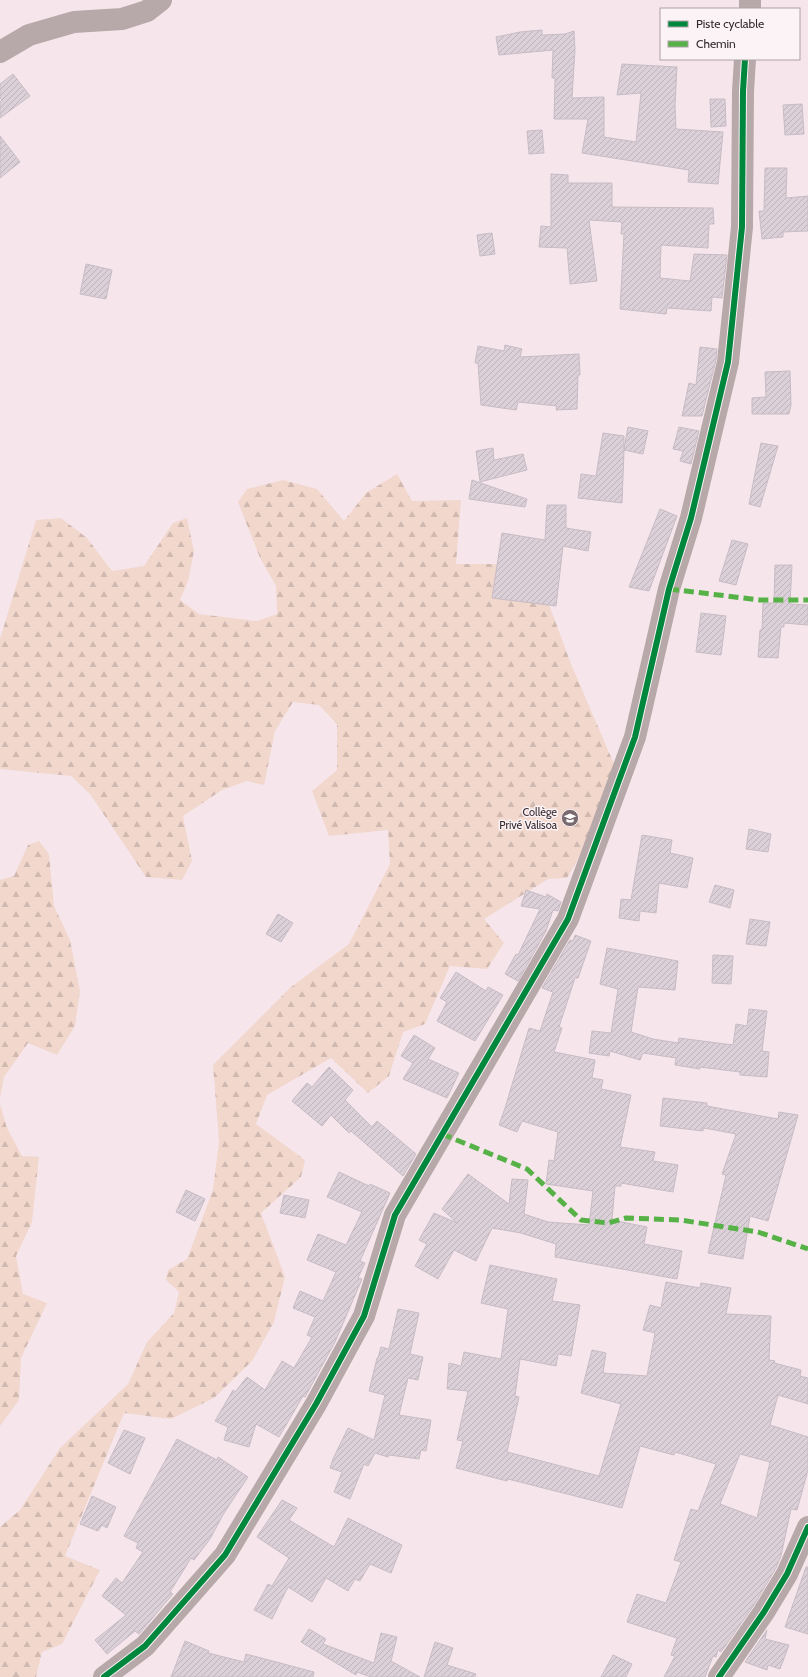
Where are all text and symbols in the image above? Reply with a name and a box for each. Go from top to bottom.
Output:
legend [660,8,800,60]
text: Piste cyclable [696,16,764,31]
text: Chemin [696,36,736,51]
place label: Collège Privé Valisoa [499,805,558,832]
school or university icon: Collège Privé Valisoa [560,808,580,828]

